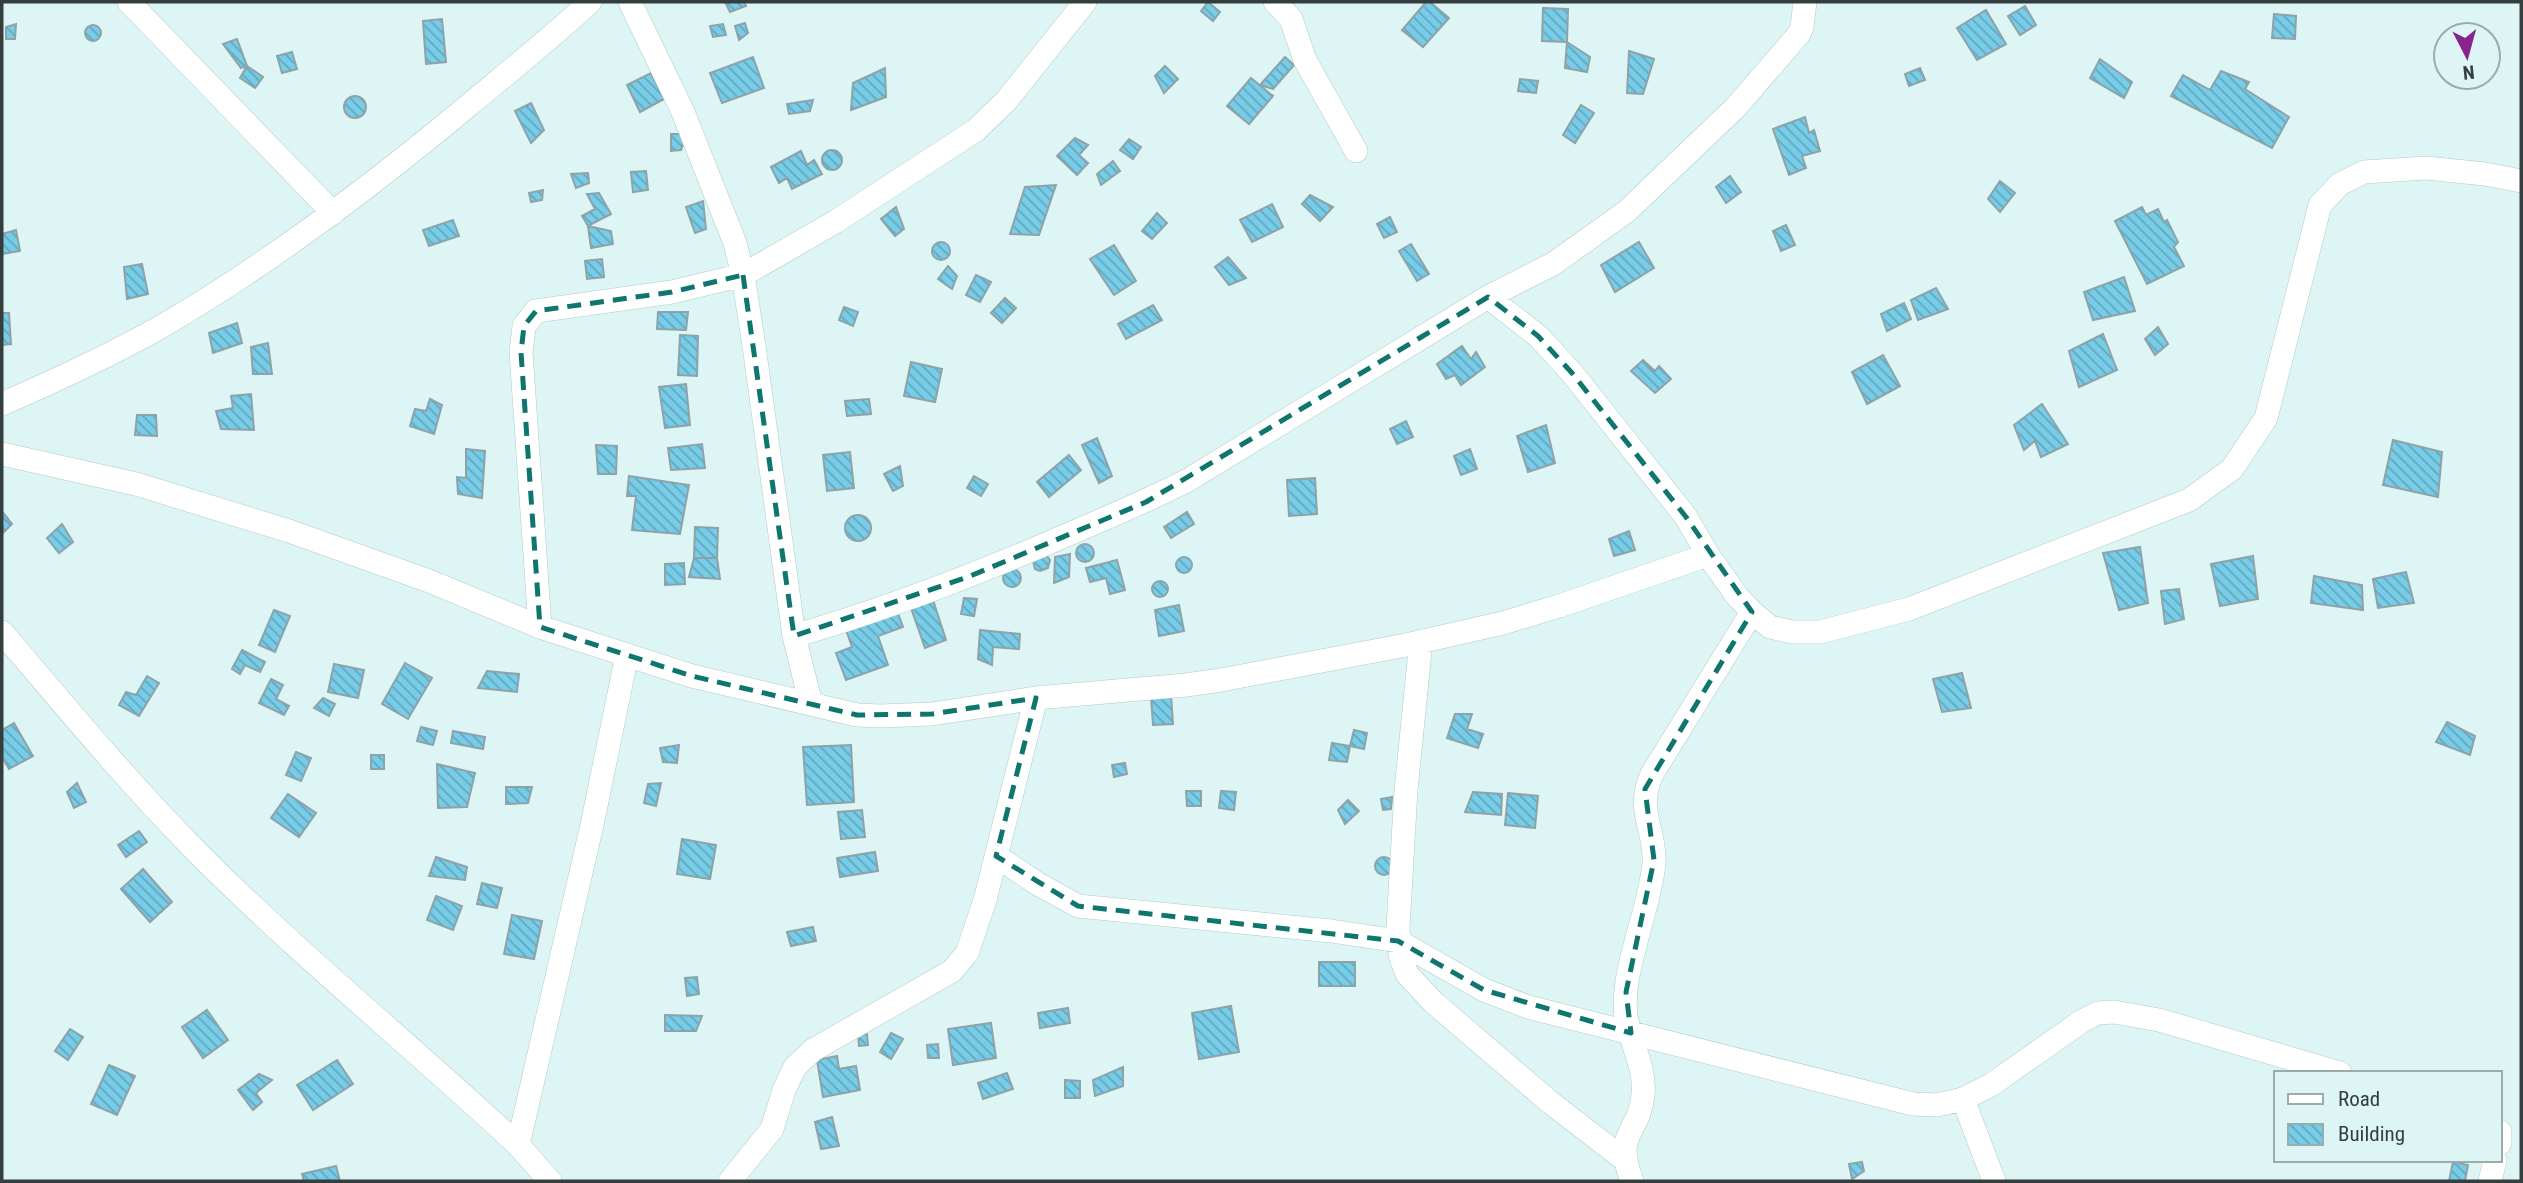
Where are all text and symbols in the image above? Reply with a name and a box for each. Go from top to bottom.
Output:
north arrow [2432,21,2502,91]
text: N [2462,60,2476,84]
legend [2274,1071,2502,1162]
text: Road [2338,1087,2380,1111]
text: Building [2338,1122,2405,1146]

